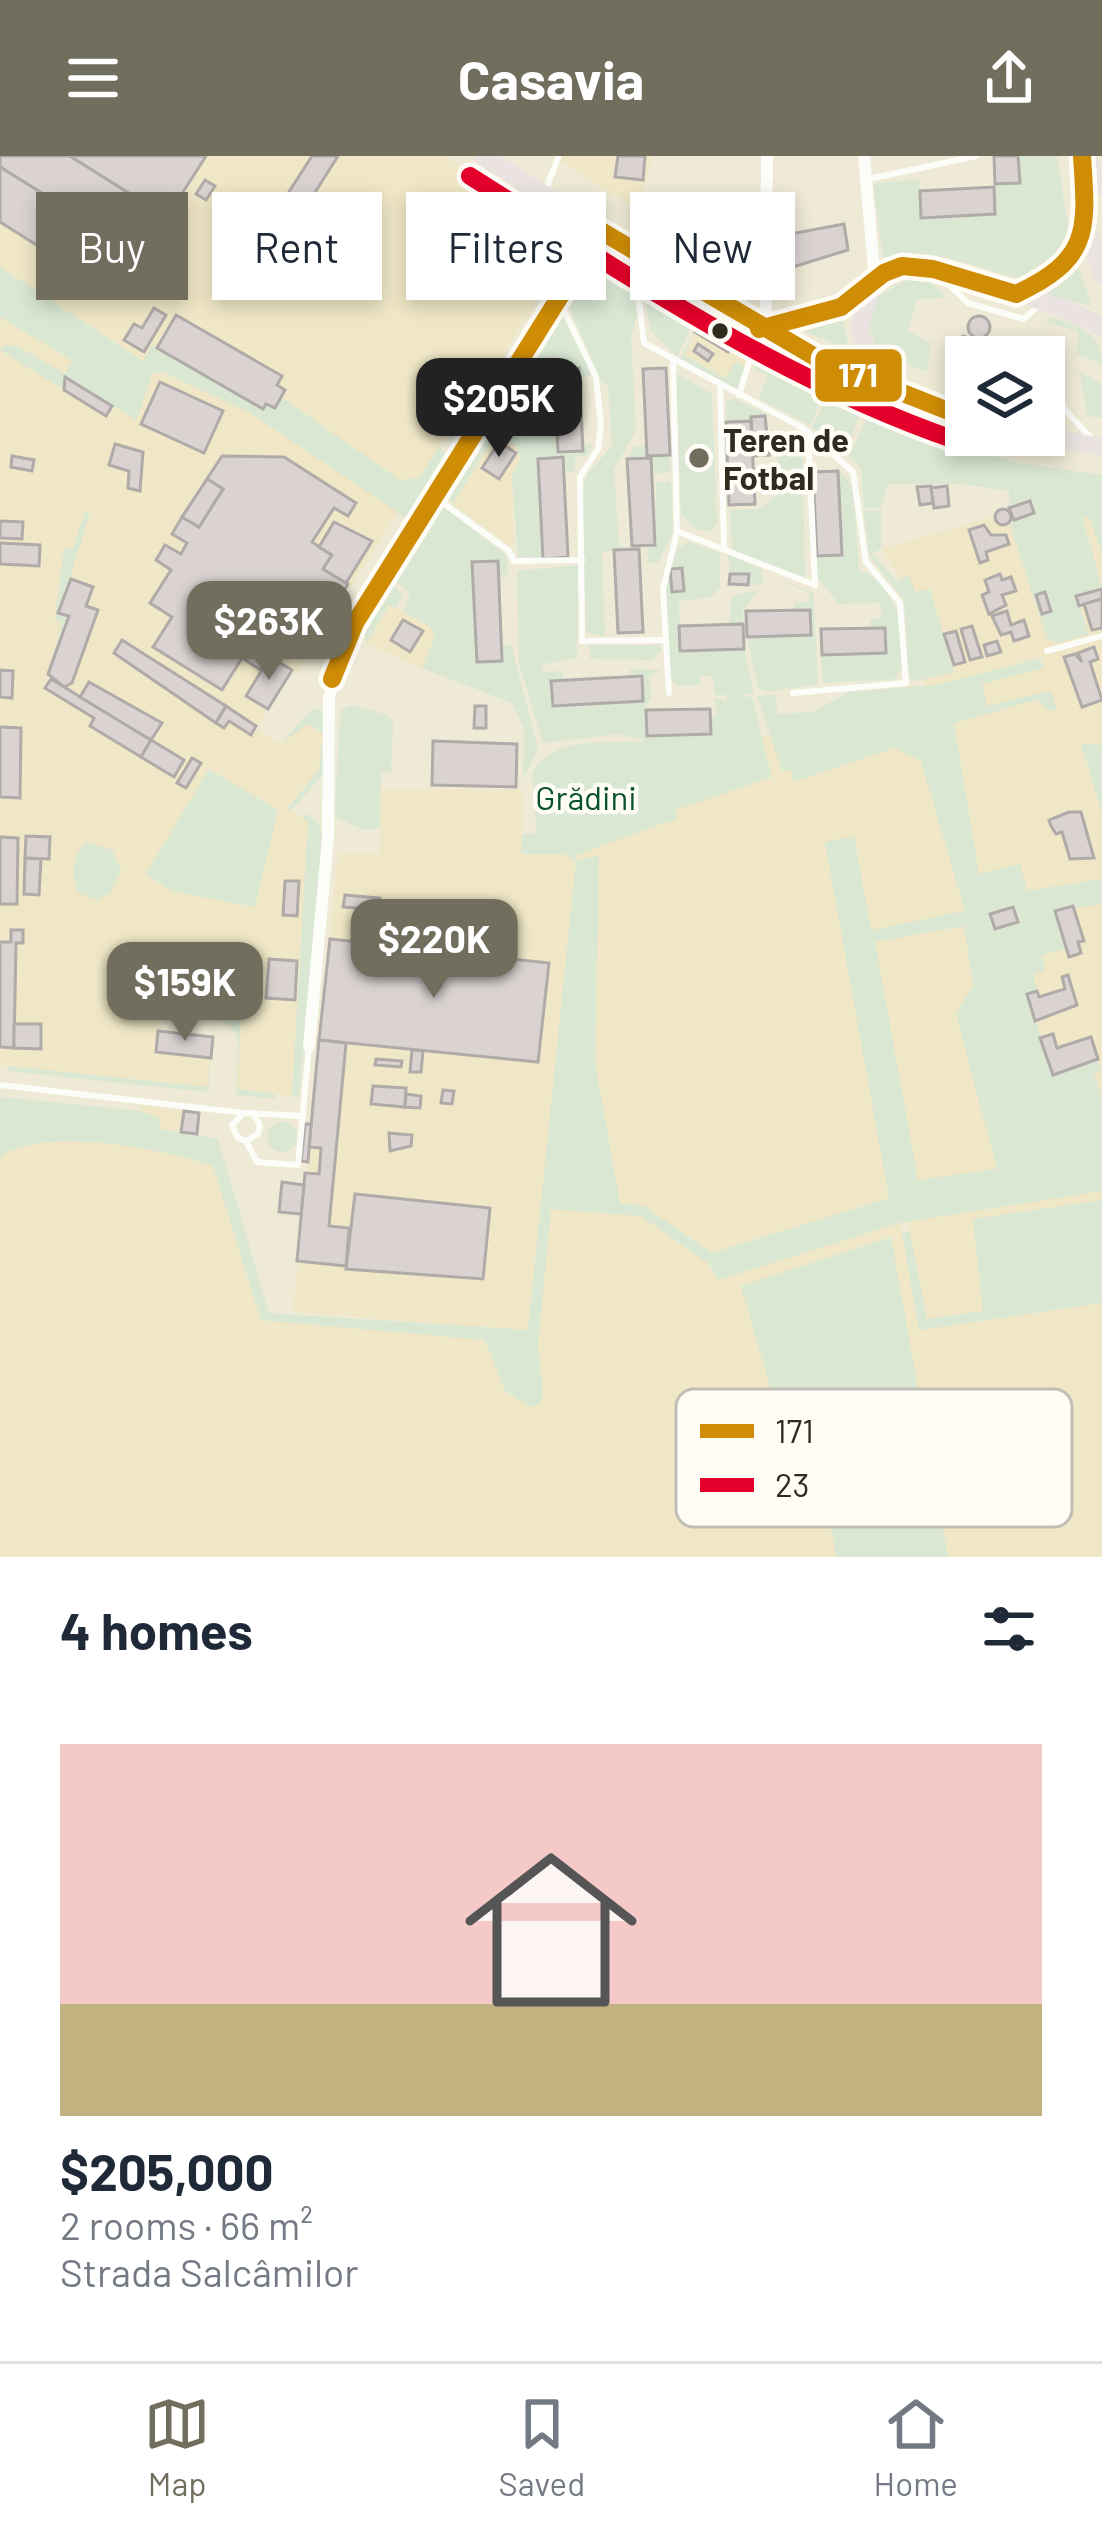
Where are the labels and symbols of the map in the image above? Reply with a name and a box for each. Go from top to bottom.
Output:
unlabelled marker [709,320,731,342]
line badge: 171 [813,347,904,404]
text: 171 [838,354,878,394]
pin: $205K [415,358,583,460]
place label: Teren de Fotbal [723,419,849,497]
marker: Teren de Fotbal [686,445,712,471]
pin: $263K [185,581,353,683]
park label: Grădini [535,777,637,817]
pin: $220K [350,899,518,1001]
pin: $159K [101,942,269,1044]
legend [676,1389,1072,1527]
text: 171 [775,1410,814,1450]
text: 23 [775,1464,810,1504]

